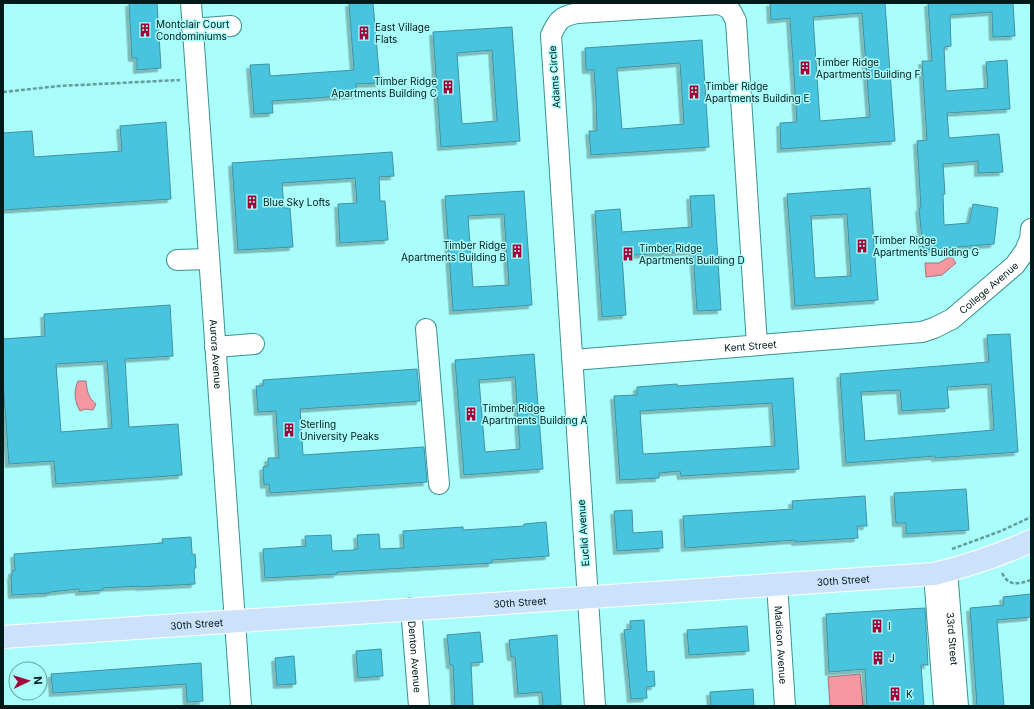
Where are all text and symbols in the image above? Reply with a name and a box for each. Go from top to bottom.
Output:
place label: Montclair Court Condominiums [156,18,230,42]
place label: East Village Flats [375,21,430,45]
building icon: Montclair Court Condominiums [137,22,153,38]
building icon: East Village Flats [356,25,372,41]
street label: Adams Circle [546,45,562,109]
place label: Timber Ridge Apartments Building F [816,56,920,80]
building icon: Timber Ridge Apartments Building F [797,60,813,76]
place label: Timber Ridge Apartments Building C [331,75,437,99]
building icon: Timber Ridge Apartments Building C [440,79,456,95]
place label: Timber Ridge Apartments Building E [705,80,809,104]
building icon: Timber Ridge Apartments Building E [686,84,702,100]
building icon: Blue Sky Lofts [244,194,260,210]
place label: Blue Sky Lofts [263,196,330,208]
place label: Timber Ridge Apartments Building G [873,234,979,258]
building icon: Timber Ridge Apartments Building G [854,238,870,254]
place label: Timber Ridge Apartments Building B [401,239,506,263]
place label: Timber Ridge Apartments Building D [639,242,745,266]
building icon: Timber Ridge Apartments Building B [509,243,525,259]
building icon: Timber Ridge Apartments Building D [620,246,636,262]
street label: College Avenue [957,259,1021,316]
street label: Aurora Avenue [208,319,224,390]
street label: Kent Street [724,338,778,354]
place label: Timber Ridge Apartments Building A [482,402,587,426]
building icon: Timber Ridge Apartments Building A [463,406,479,422]
place label: Sterling University Peaks [300,418,379,442]
building icon: Sterling University Peaks [281,422,297,438]
street label: Euclid Avenue [575,499,591,567]
street label: 30th Street [816,572,871,588]
street label: 30th Street [493,594,547,610]
street label: Madison Avenue [772,605,790,685]
street label: 33rd Street [944,612,961,666]
street label: 30th Street [170,616,224,632]
building icon: I [869,618,885,634]
street label: Denton Avenue [406,620,424,693]
place label: I [888,620,891,632]
building icon: J [870,650,886,666]
place label: J [889,652,895,664]
north arrow [8,661,48,701]
text: N [31,676,45,685]
building icon: K [887,686,903,702]
place label: K [906,688,913,700]

